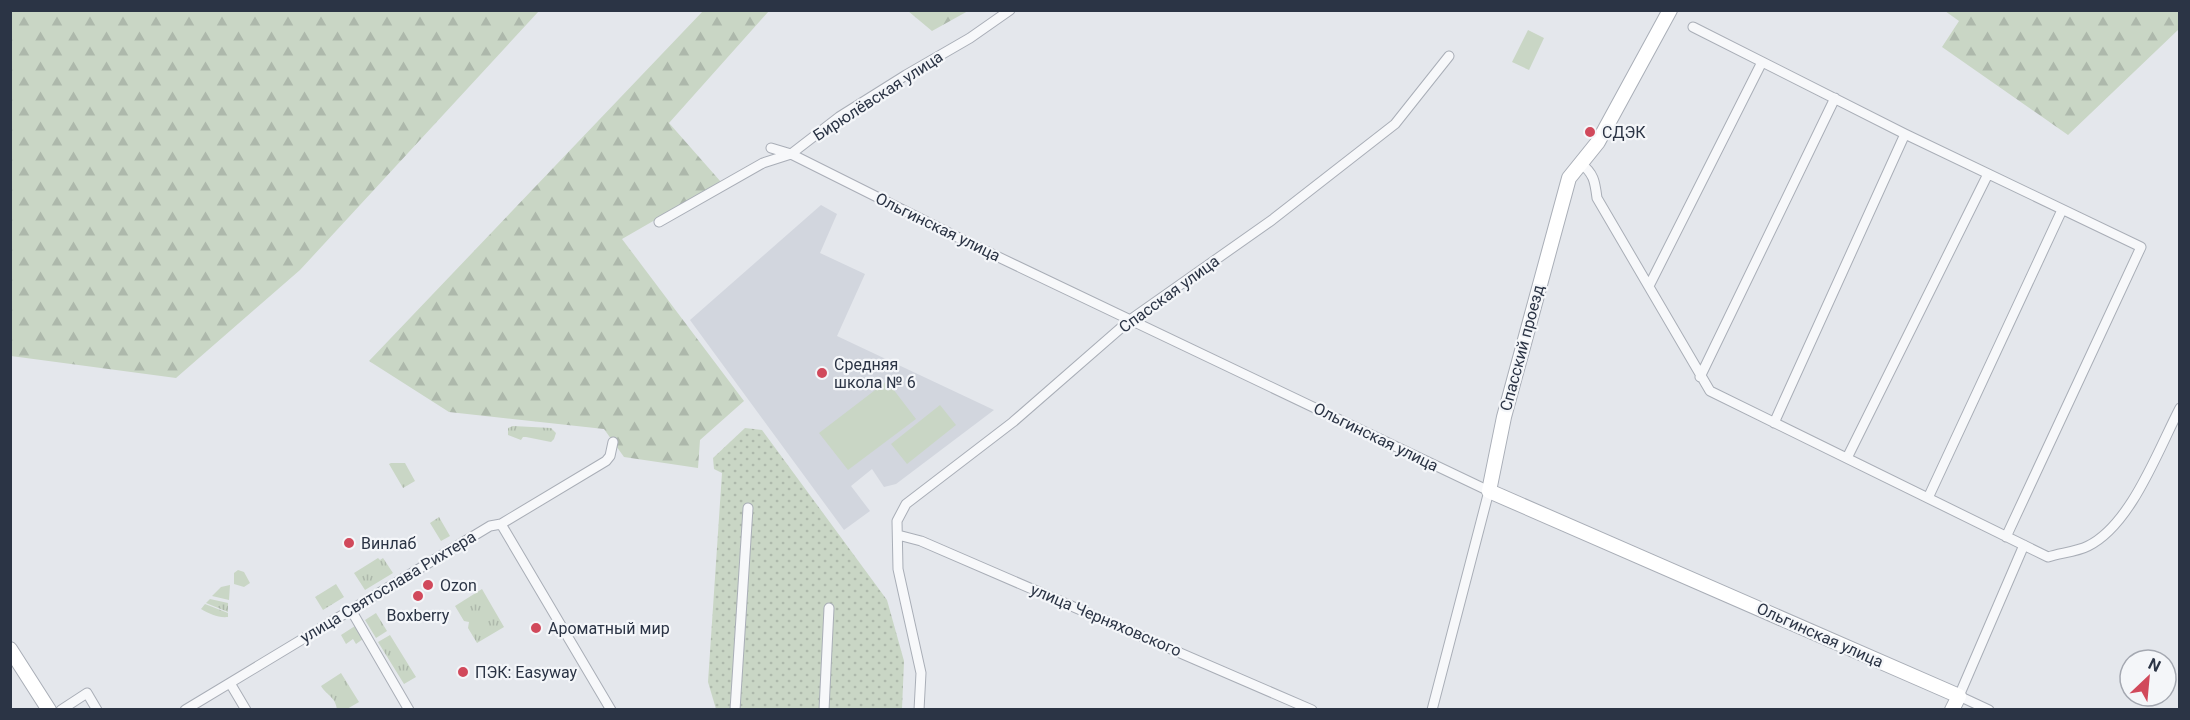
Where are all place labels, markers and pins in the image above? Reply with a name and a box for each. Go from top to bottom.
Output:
place label: СДЭК [1602,123,1646,142]
marker: СДЭК [1583,125,1597,139]
place label: Средняя школа № 6 [834,355,916,392]
marker: Средняя школа № 6 [815,366,829,380]
place label: Винлаб [361,534,416,553]
marker: Винлаб [342,536,356,550]
place label: Ozon [440,576,477,595]
marker: Ozon [421,578,435,592]
marker: Boxberry [411,589,425,603]
place label: Boxberry [387,606,450,625]
place label: Ароматный мир [548,619,670,638]
marker: Ароматный мир [529,621,543,635]
place label: ПЭК: Easyway [475,663,578,682]
marker: ПЭК: Easyway [456,665,470,679]

